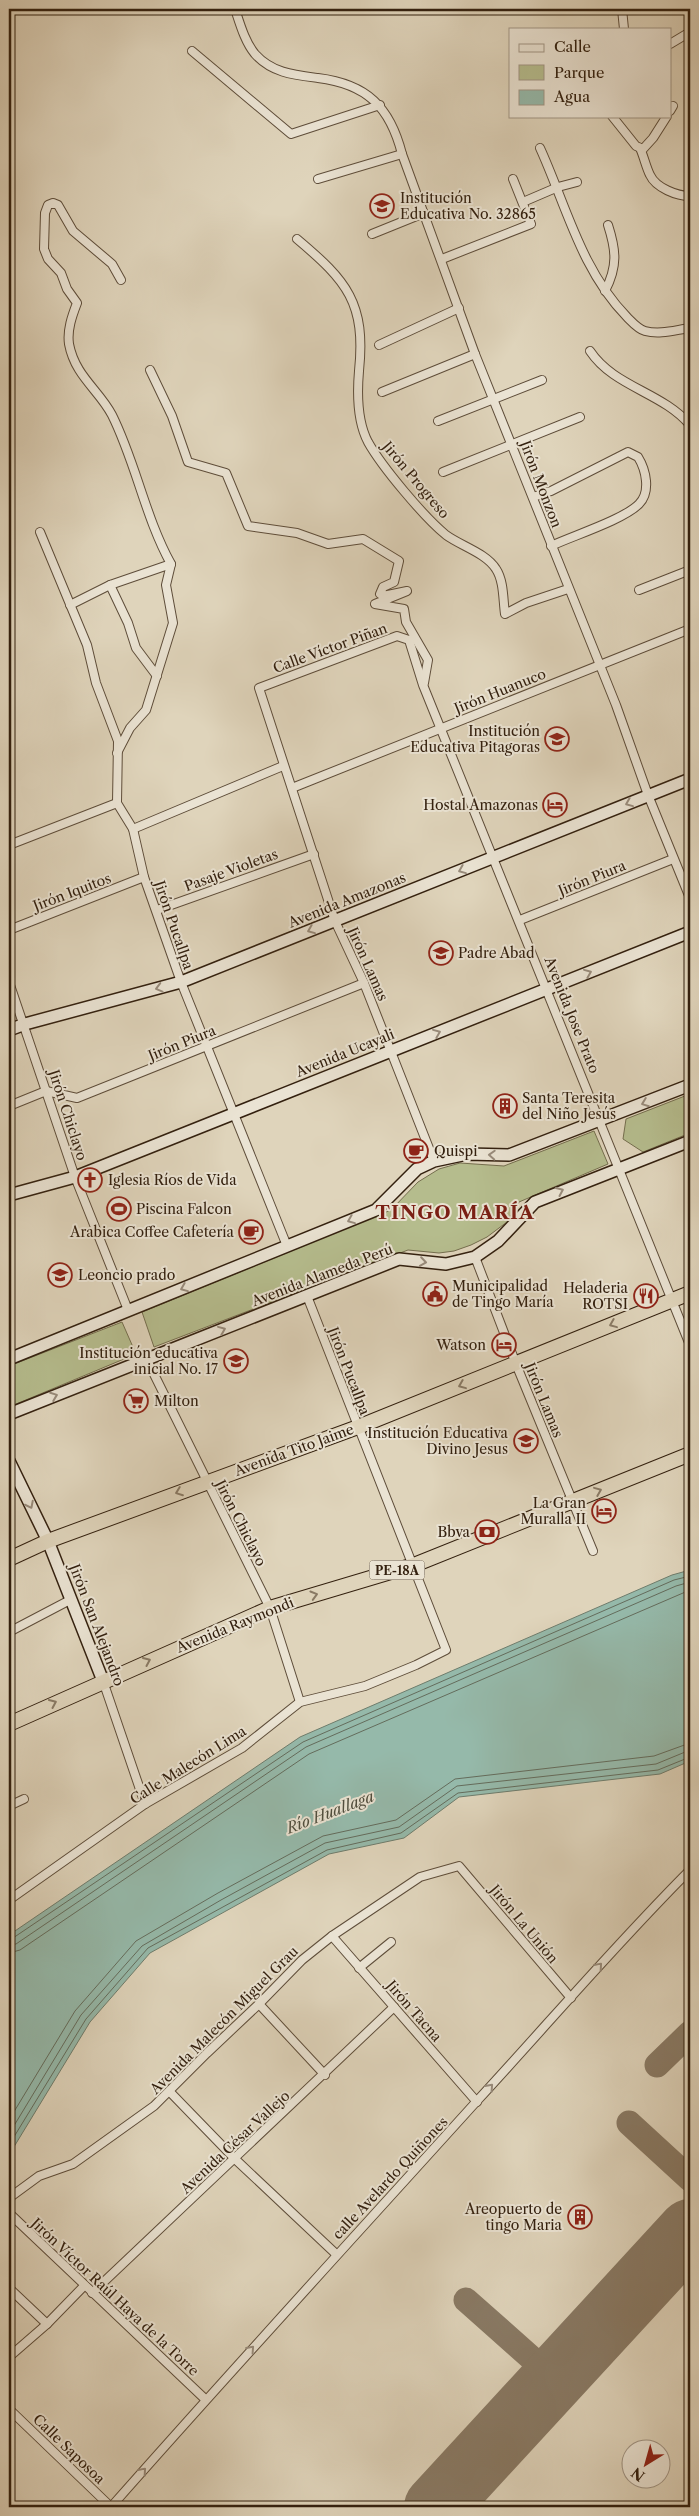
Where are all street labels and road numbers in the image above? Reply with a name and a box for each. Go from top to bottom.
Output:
street label: Jirón Progreso [377,436,453,522]
street label: Jirón Monzon [515,436,566,530]
street label: Calle Víctor Piñan [270,619,390,677]
street label: Jirón Huanuco [450,664,548,718]
street label: Pasaje Violetas [182,845,280,895]
street label: Jirón Piura [554,856,629,900]
street label: Avenida Amazonas [285,868,408,932]
street label: Jirón Iquitos [29,869,113,916]
street label: Jirón Pucallpa [150,876,198,972]
street label: Jirón Lamas [343,922,392,1004]
street label: Avenida Jose Prato [540,953,604,1076]
street label: Jirón Piura [144,1021,219,1065]
street label: Avenida Ucayali [292,1025,397,1081]
street label: Jirón Chiclayo [44,1065,91,1163]
street label: Avenida Alameda Perú [248,1240,396,1311]
street label: Jirón Pucallpa [323,1323,374,1418]
street label: Jirón Lamas [520,1358,567,1440]
street label: Avenida Tito Jaime [231,1420,356,1480]
street label: Jirón Chiclayo [211,1475,270,1569]
street label: Jirón San Alejandro [65,1560,129,1688]
road number: PE-18A [370,1560,424,1580]
street label: Avenida Raymondi [173,1593,296,1657]
street label: Calle Malecón Lima [127,1722,250,1808]
street label: Jirón La Unión [485,1880,562,1967]
street label: Avenida Malecón Miguel Grau [145,1942,302,2099]
street label: Jirón Tacna [381,1975,446,2046]
street label: Avenida César Vallejo [176,2087,293,2198]
street label: calle Avelardo Quiñones [328,2113,452,2243]
street label: Jirón Víctor Raúl Haya de la Torre [26,2213,203,2380]
street label: Calle Saposoa [29,2410,109,2488]

